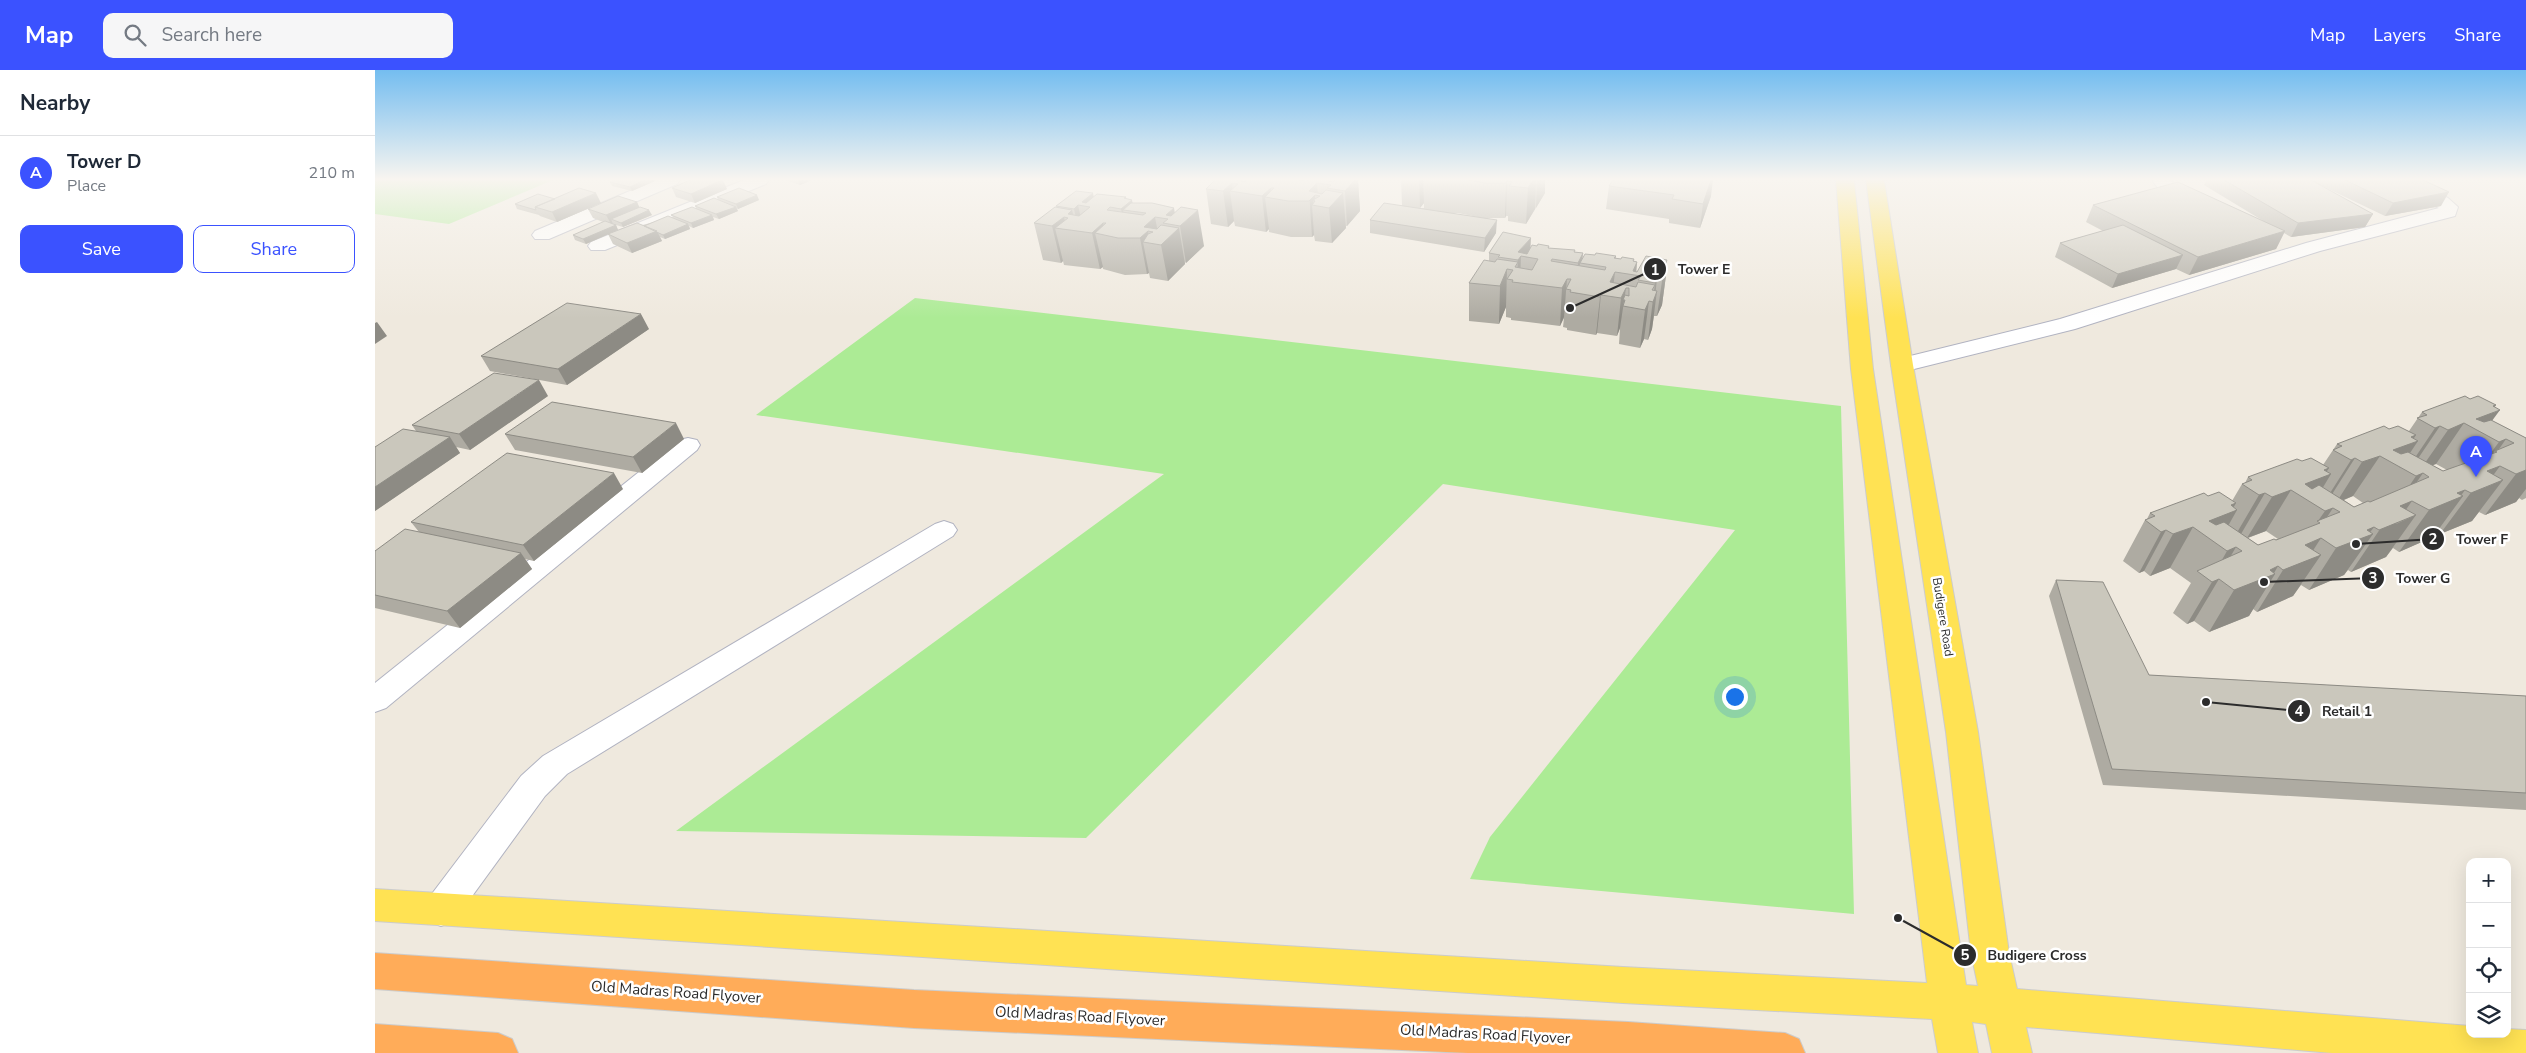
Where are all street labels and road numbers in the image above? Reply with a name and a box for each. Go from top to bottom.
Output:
street label: Budigere Road [1929,576,1957,658]
street label: Old Madras Road Flyover [590,976,762,1008]
street label: Old Madras Road Flyover [994,1002,1166,1030]
street label: Old Madras Road Flyover [1399,1020,1571,1048]

